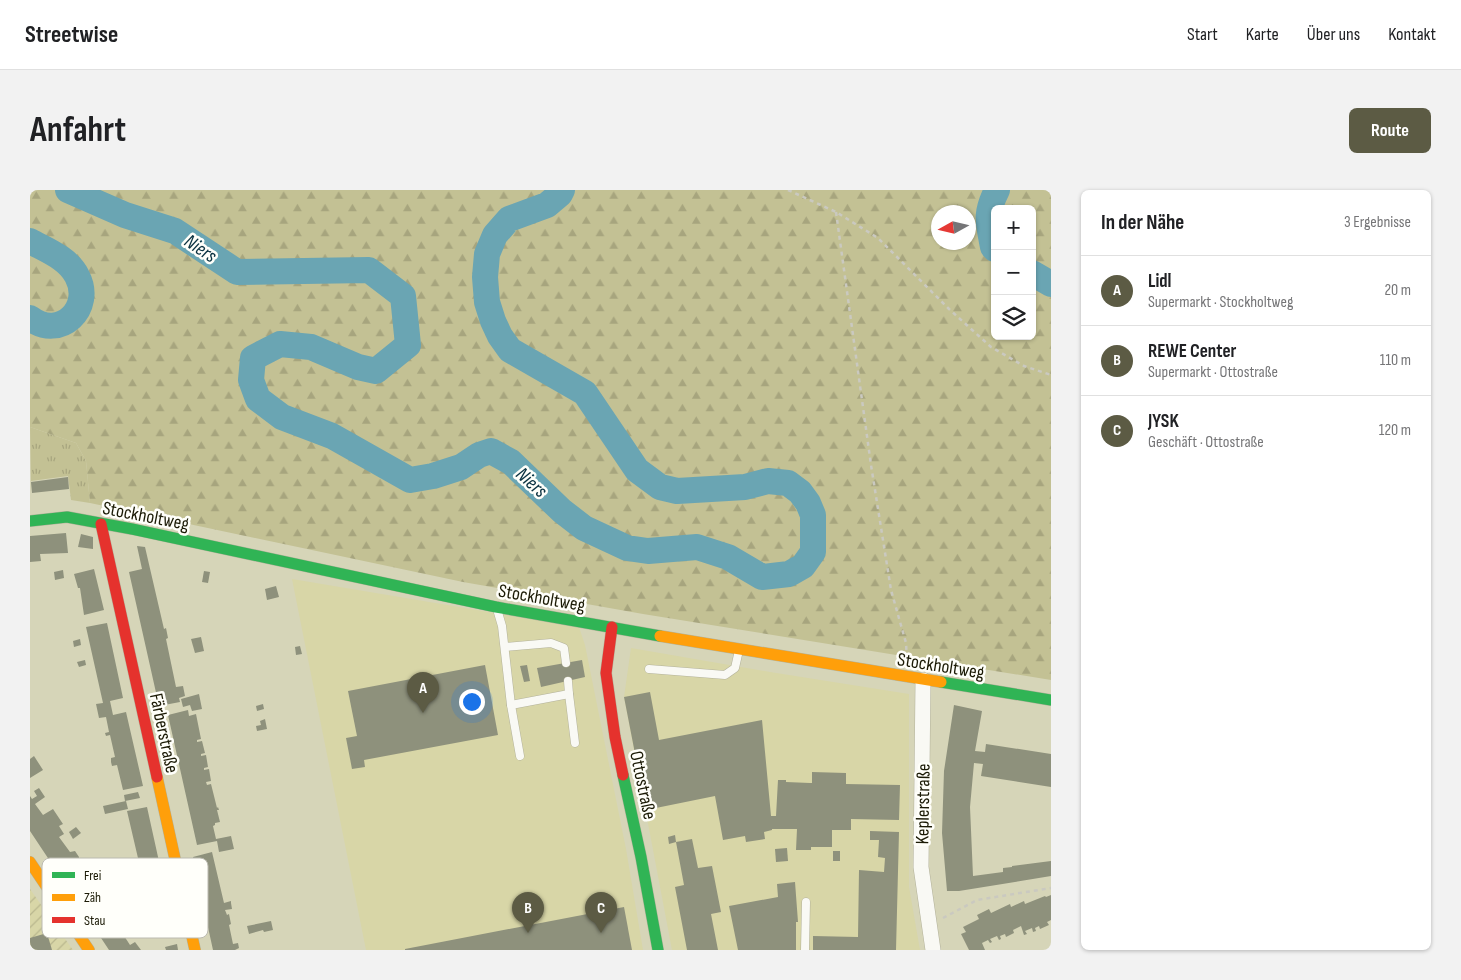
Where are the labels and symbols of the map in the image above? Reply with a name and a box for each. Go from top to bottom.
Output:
north arrow [931,205,976,250]
water label: Niers [180,229,221,268]
water label: Niers [511,462,552,503]
street label: Stockholtweg [100,497,191,536]
street label: Stockholtweg [497,580,587,617]
street label: Stockholtweg [896,648,986,685]
pin: A [407,672,439,713]
your location [459,689,485,715]
street label: Färberstraße [144,691,183,775]
street label: Ottostraße [624,749,661,822]
street label: Keplerstraße [911,763,936,845]
legend [42,858,208,938]
text: Frei [84,867,101,884]
text: Zäh [84,889,101,906]
pin: B [512,892,544,933]
pin: C [585,892,617,933]
text: Stau [84,912,106,929]

